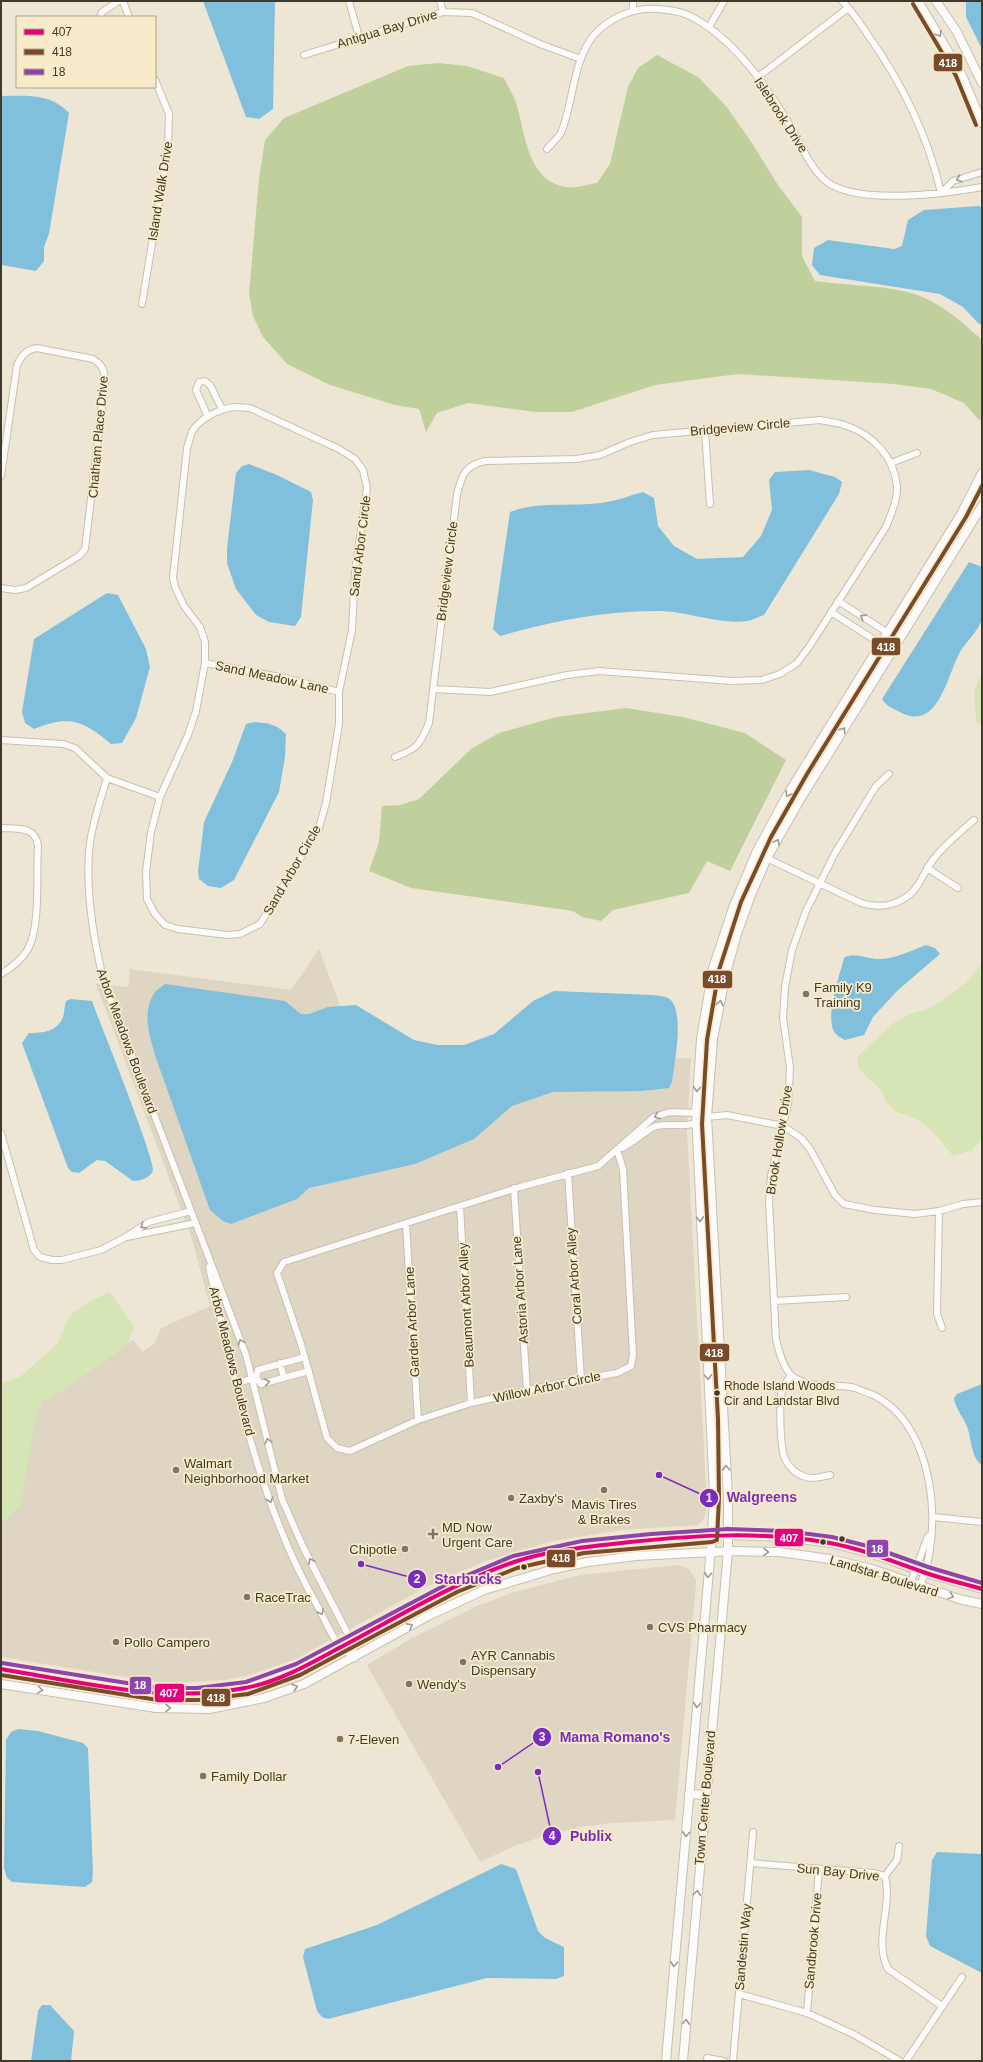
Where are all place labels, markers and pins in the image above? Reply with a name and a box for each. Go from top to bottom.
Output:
place label: Family K9 Training [814,980,872,1010]
marker: Family K9 Training [801,989,811,999]
place label: Rhode Island Woods Cir and Landstar Blvd [724,1379,839,1408]
marker: Rhode Island Woods Cir and Landstar Blvd [712,1388,722,1398]
place label: Walmart Neighborhood Market [184,1456,309,1486]
marker: Walmart Neighborhood Market [171,1465,181,1475]
marker: Mavis Tires & Brakes [599,1485,609,1495]
callout: Walgreens [699,1485,806,1511]
place label: Zaxby's [519,1491,564,1506]
marker: Zaxby's [506,1493,516,1503]
place label: Mavis Tires & Brakes [571,1497,637,1527]
place label: MD Now Urgent Care [442,1520,513,1550]
marker: MD Now Urgent Care [427,1528,439,1540]
unlabelled marker [837,1534,847,1544]
unlabelled marker [818,1537,828,1547]
place label: Chipotle [349,1542,397,1557]
marker: Chipotle [400,1544,410,1554]
unlabelled marker [519,1562,529,1572]
callout: Starbucks [407,1566,510,1592]
place label: RaceTrac [255,1590,311,1605]
marker: RaceTrac [242,1592,252,1602]
place label: CVS Pharmacy [658,1620,747,1635]
marker: CVS Pharmacy [645,1622,655,1632]
place label: Pollo Campero [124,1635,210,1650]
marker: Pollo Campero [111,1637,121,1647]
place label: AYR Cannabis Dispensary [471,1648,556,1678]
marker: AYR Cannabis Dispensary [458,1657,468,1667]
place label: Wendy's [417,1677,467,1692]
marker: Wendy's [404,1679,414,1689]
callout: Mama Romano's [532,1724,678,1750]
place label: 7-Eleven [348,1732,399,1747]
marker: 7-Eleven [335,1734,345,1744]
place label: Family Dollar [211,1769,288,1784]
marker: Family Dollar [198,1771,208,1781]
callout: Publix [542,1823,620,1849]

